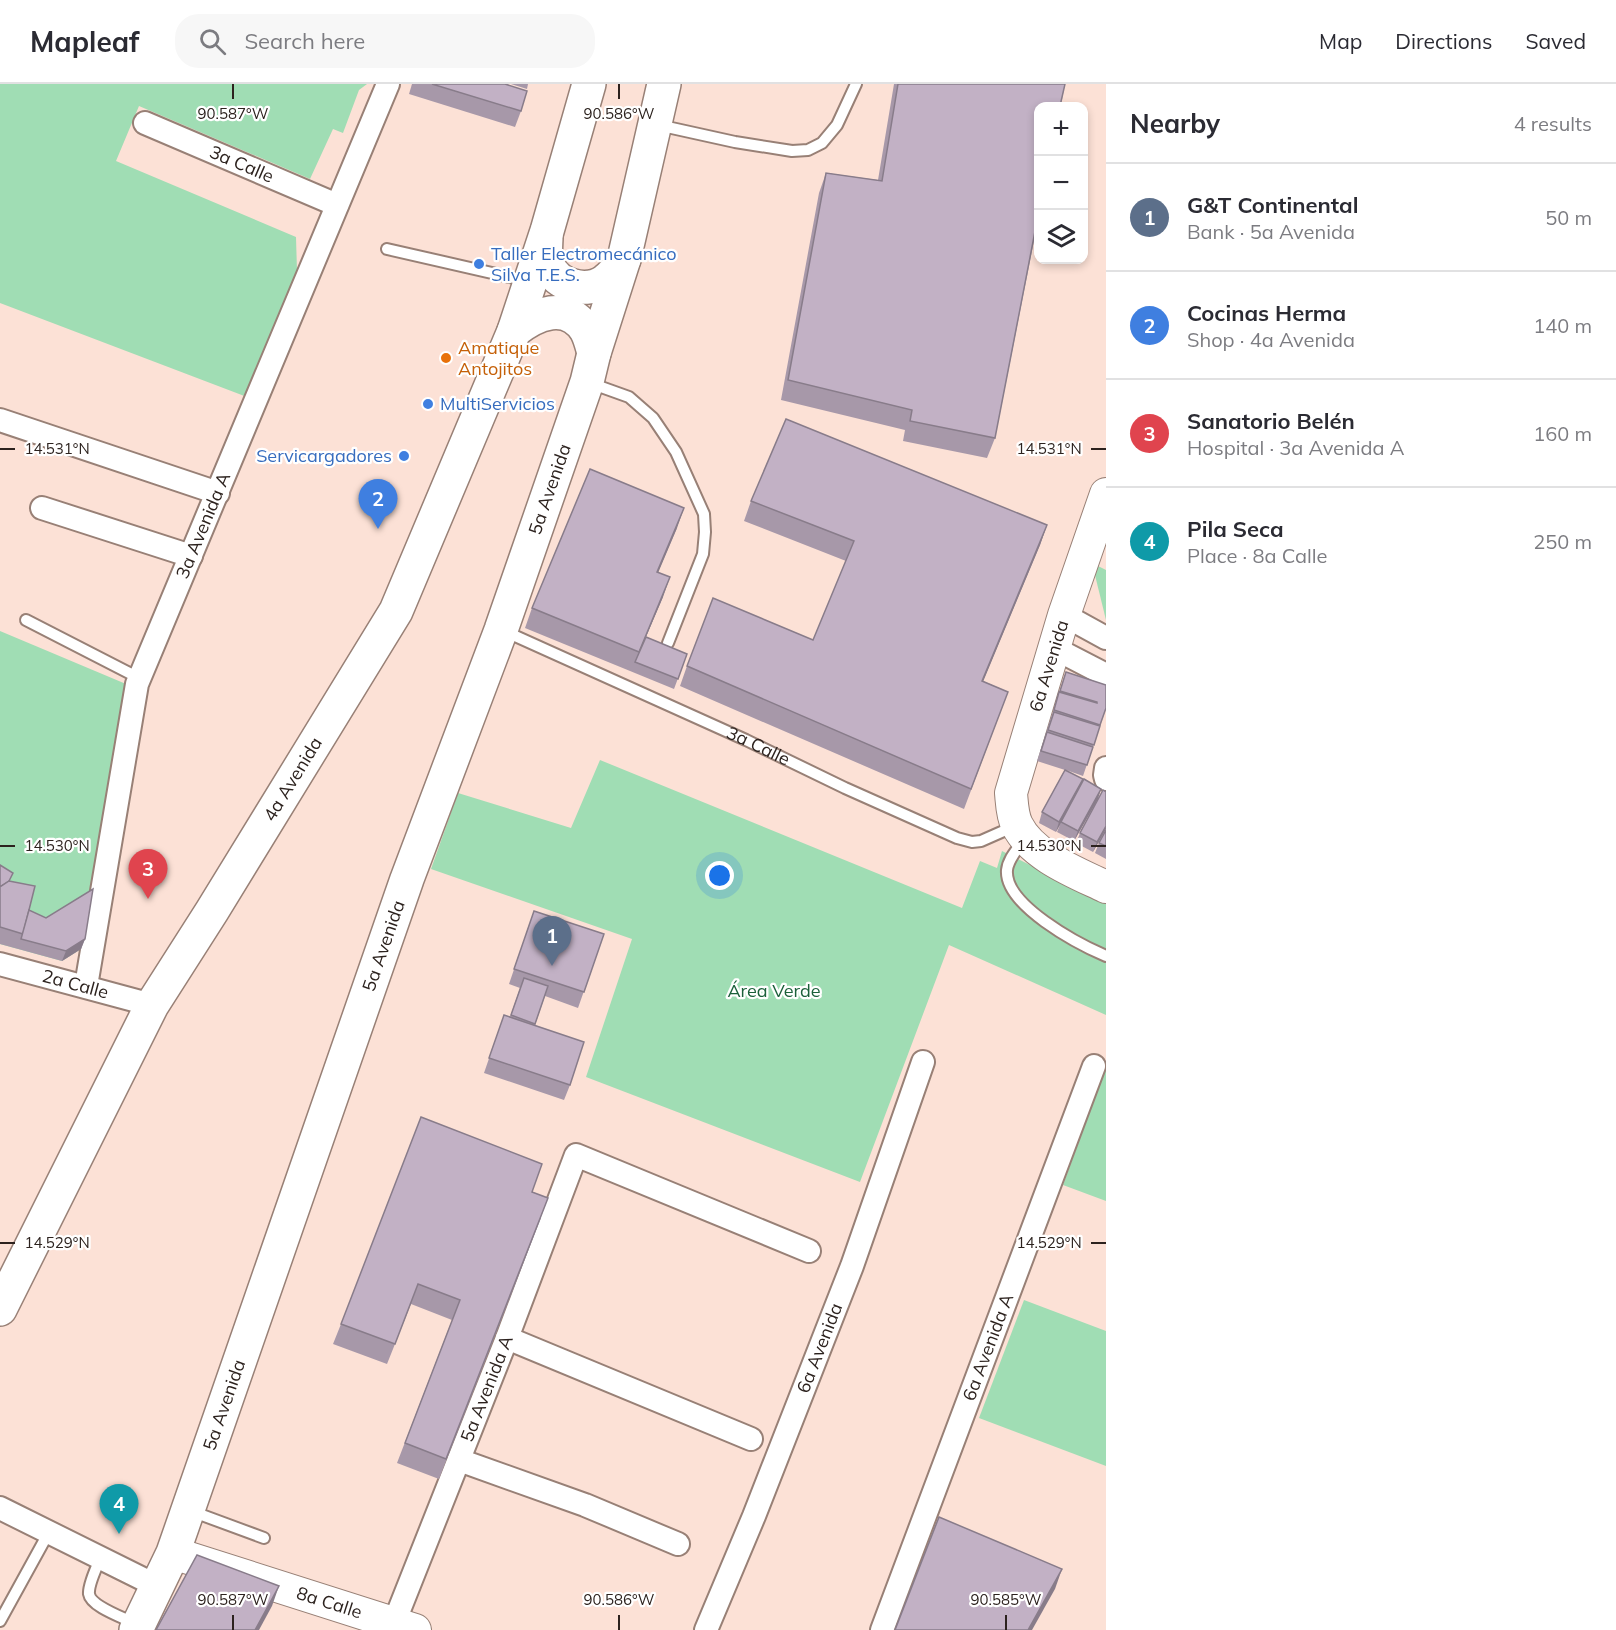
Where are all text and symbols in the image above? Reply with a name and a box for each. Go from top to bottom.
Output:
search box [175,14,595,68]
text: Mapleaf [30,24,139,59]
icon: search [196,25,229,58]
text: Search here [244,27,365,55]
text: Map [1319,28,1362,54]
text: Directions [1395,28,1492,54]
text: Saved [1525,28,1586,54]
map controls [1034,102,1088,264]
button: + [1034,102,1088,156]
text: 90.587°W [198,104,269,123]
text: 90.586°W [584,104,655,123]
text: Nearby [1130,107,1220,140]
text: 4 results [1514,111,1592,136]
street label: 3a Calle [206,140,277,188]
button: − [1034,156,1088,210]
text: G&T Continental [1187,191,1359,219]
text: 1 [1144,205,1156,230]
text: 50 m [1545,205,1592,230]
button: layers [1034,210,1088,264]
text: Bank · 5a Avenida [1187,219,1355,244]
place label: Taller Electromecánico Silva T.E.S. [491,242,677,286]
marker: Taller Electromecánico Silva T.E.S. [472,257,486,271]
text: Cocinas Herma [1187,299,1346,327]
text: 2 [1144,313,1156,338]
text: 140 m [1533,313,1592,338]
text: Shop · 4a Avenida [1187,327,1355,352]
place label: Amatique Antojitos [458,336,539,380]
marker: Amatique Antojitos [439,351,453,365]
place label: MultiServicios [440,392,555,415]
marker: MultiServicios [421,397,435,411]
text: Sanatorio Belén [1187,407,1355,435]
text: 3 [1144,421,1156,446]
text: 160 m [1533,421,1592,446]
text: Hospital · 3a Avenida A [1187,435,1404,460]
text: 14.531°N [24,439,90,458]
text: 14.531°N [1016,439,1082,458]
street label: 5a Avenida [523,441,576,538]
place label: Servicargadores [256,444,392,467]
marker: Servicargadores [397,449,411,463]
street label: 3a Avenida A [170,469,235,582]
pin: 2 [358,480,398,529]
text: Pila Seca [1187,515,1284,543]
text: 4 [1144,529,1156,554]
text: 250 m [1533,529,1592,554]
text: Place · 8a Calle [1187,543,1327,568]
street label: 6a Avenida [1024,617,1073,714]
street label: 3a Calle [723,721,794,771]
street label: 4a Avenida [258,733,327,825]
text: 14.530°N [24,836,90,855]
text: 14.530°N [1016,836,1082,855]
pin: 3 [128,850,168,899]
your location [705,861,734,890]
street label: 5a Avenida [357,897,410,994]
pin: 1 [532,916,572,966]
street label: 2a Calle [40,964,111,1004]
park label: Área Verde [727,979,821,1002]
text: 14.529°N [24,1233,90,1252]
text: 14.529°N [1016,1233,1082,1252]
street label: 6a Avenida A [957,1290,1018,1404]
street label: 6a Avenida [791,1300,847,1396]
street label: 5a Avenida A [455,1332,518,1445]
street label: 5a Avenida [197,1356,250,1453]
pin: 4 [100,1484,138,1534]
street label: 8a Calle [294,1581,365,1623]
text: 90.587°W [198,1590,269,1609]
text: 90.586°W [584,1590,655,1609]
text: 90.585°W [971,1590,1042,1609]

